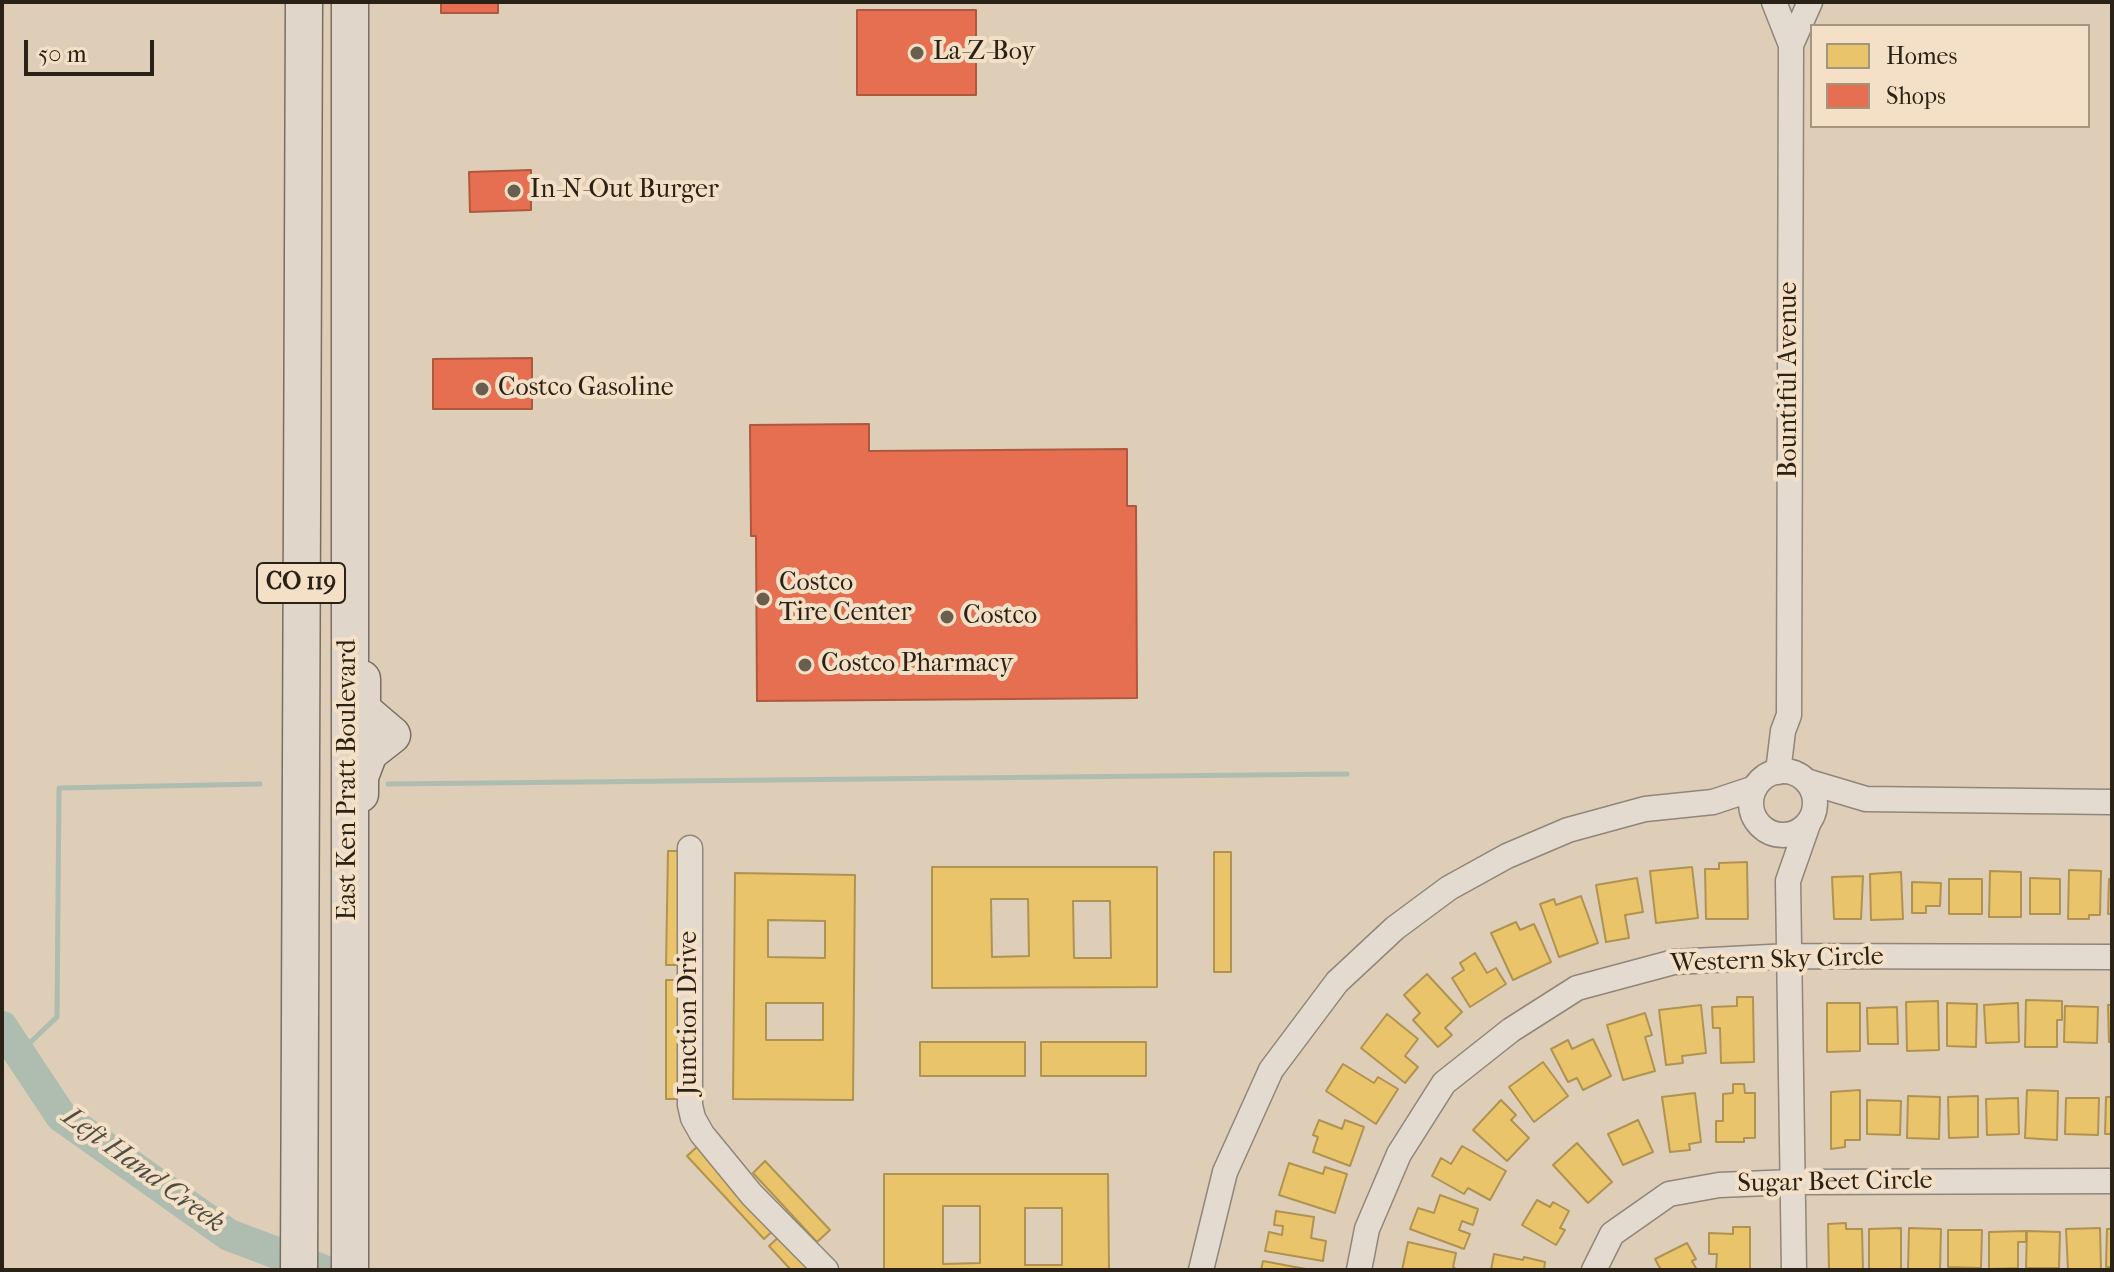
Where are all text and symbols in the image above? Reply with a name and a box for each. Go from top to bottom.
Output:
scale bar [28,24,158,74]
legend [1810,24,2090,128]
place label: La-Z-Boy [933,37,1035,69]
text: 50 m [38,40,87,68]
text: Homes [1886,42,1957,70]
marker: La-Z-Boy [908,44,926,62]
text: Shops [1886,82,1946,110]
place label: In-N-Out Burger [530,175,719,207]
marker: In-N-Out Burger [505,182,523,200]
street label: Bountiful Avenue [1774,282,1806,478]
place label: Costco Gasoline [498,373,674,405]
marker: Costco Gasoline [473,380,491,398]
road number: CO 119 [257,563,345,603]
place label: Costco Tire Center [779,568,912,630]
marker: Costco Tire Center [754,590,772,608]
place label: Costco [963,601,1037,633]
marker: Costco [938,608,956,626]
street label: East Ken Pratt Boulevard [333,639,365,921]
place label: Costco Pharmacy [821,649,1013,681]
marker: Costco Pharmacy [796,656,814,674]
street label: Junction Drive [674,931,706,1095]
street label: Western Sky Circle [1670,942,1884,980]
water label: Left Hand Creek [55,1101,231,1241]
street label: Sugar Beet Circle [1737,1166,1933,1200]

